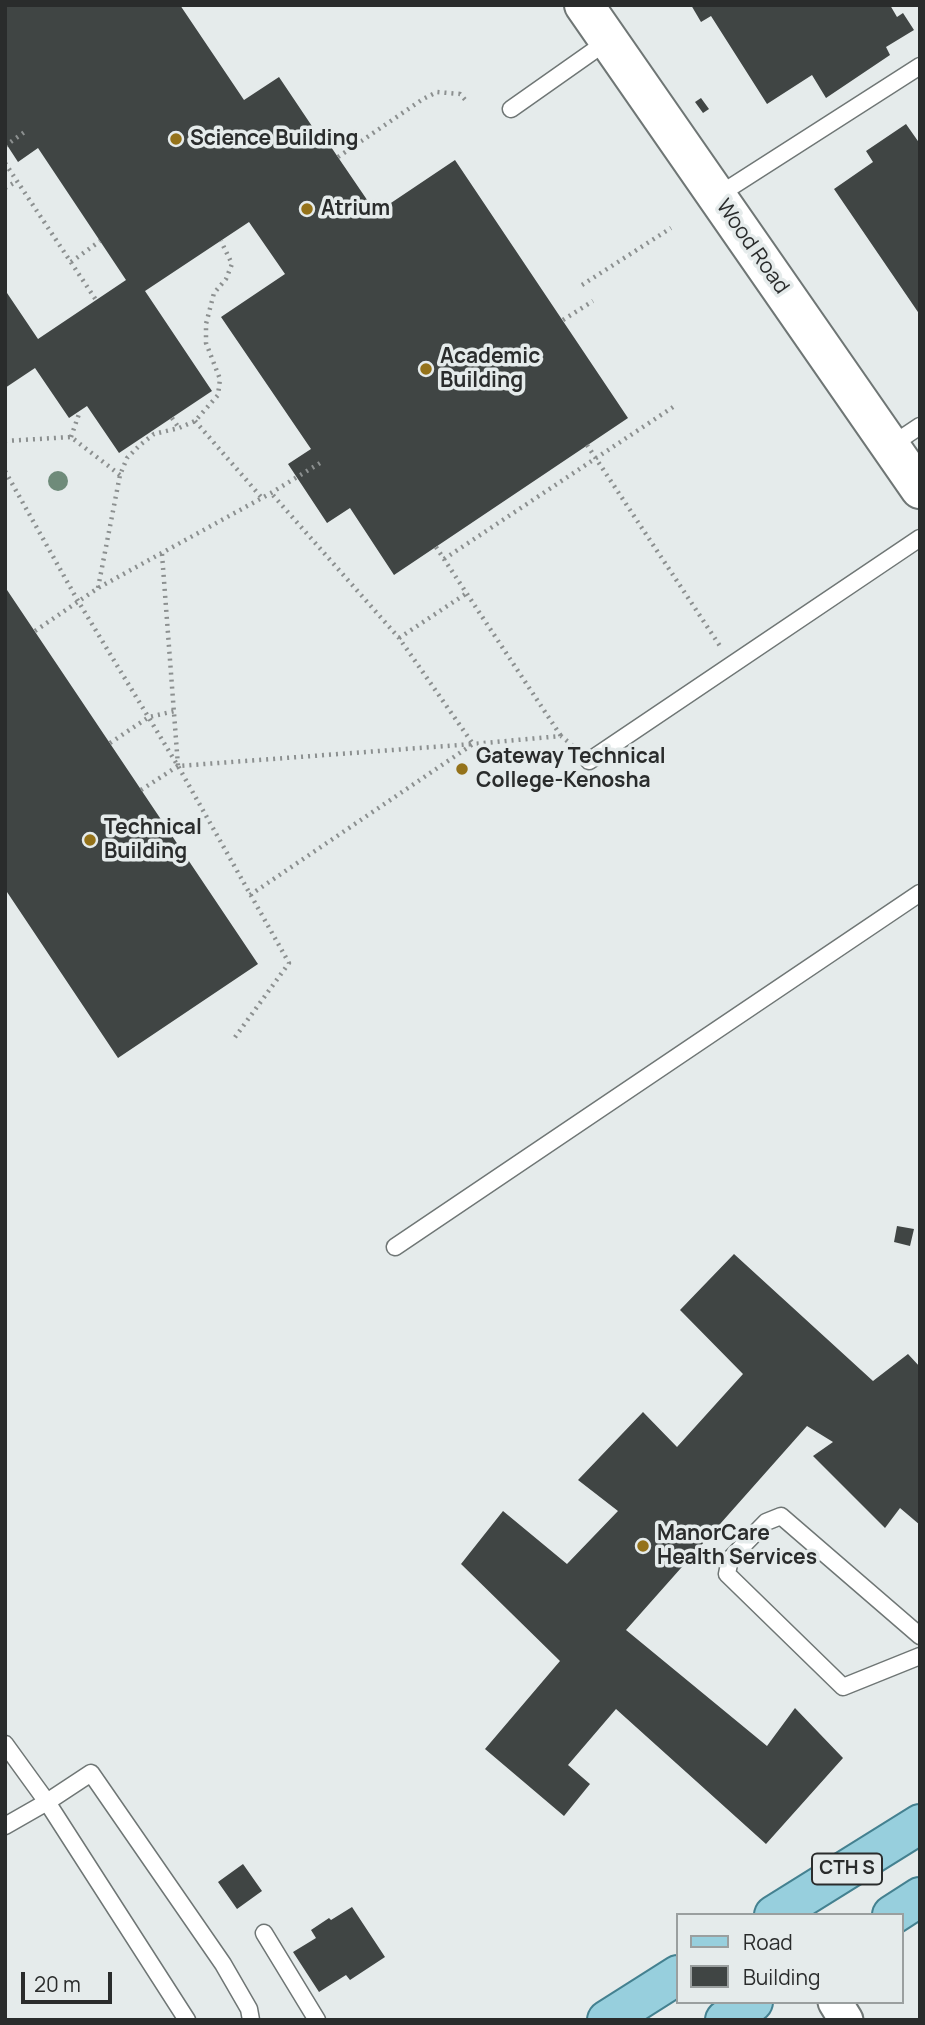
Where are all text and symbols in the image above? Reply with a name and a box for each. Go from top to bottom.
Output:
place label: Science Building [190,126,358,152]
marker: Science Building [168,131,184,147]
street label: Wood Road [710,195,794,299]
place label: Atrium [321,196,390,222]
marker: Atrium [299,201,315,217]
place label: Academic Building [440,344,540,394]
marker: Academic Building [418,361,434,377]
place label: Gateway Technical College-Kenosha [476,744,666,794]
marker: Gateway Technical College-Kenosha [454,761,470,777]
place label: Technical Building [104,815,202,865]
marker: Technical Building [82,832,98,848]
place label: ManorCare Health Services [657,1521,817,1571]
marker: ManorCare Health Services [635,1538,651,1554]
road number: CTH S [812,1854,882,1884]
legend [676,1913,904,2004]
text: Road [743,1928,793,1956]
scale bar [24,1958,116,2002]
text: Building [743,1963,820,1991]
text: 20 m [34,1970,81,1998]

